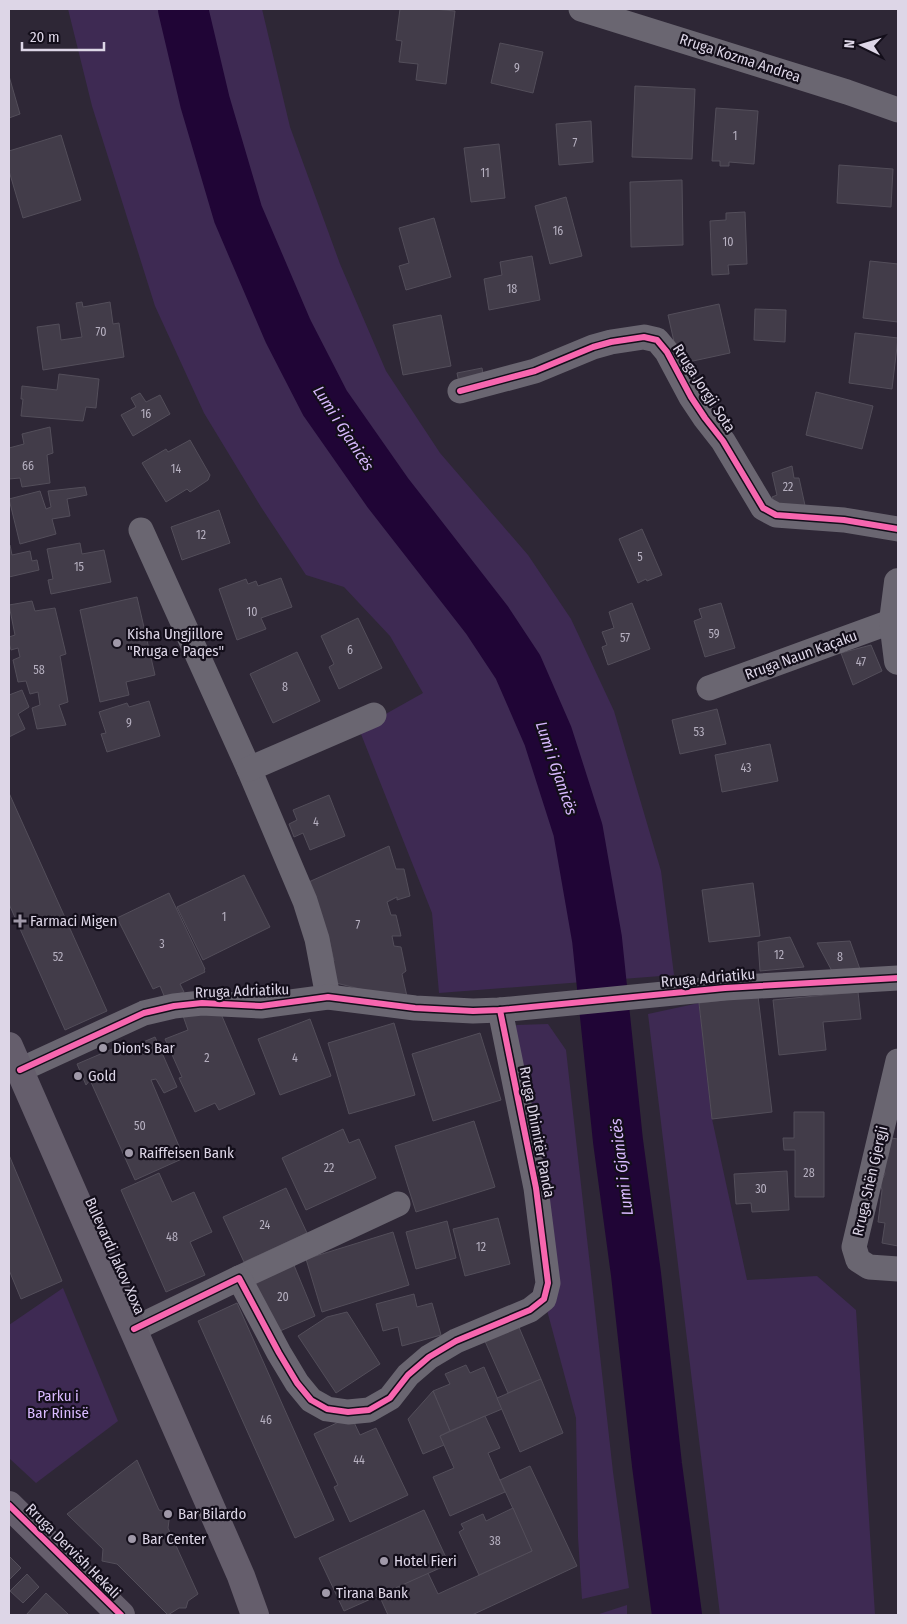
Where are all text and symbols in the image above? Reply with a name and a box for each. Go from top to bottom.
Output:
scale bar [22,20,105,52]
north arrow [837,20,887,70]
text: 20 m [30,28,60,46]
street label: Rruga Kozma Andrea [677,30,803,86]
text: N [841,39,858,49]
house number: 9 [514,61,520,75]
house number: 1 [733,129,737,143]
house number: 7 [573,136,578,150]
house number: 11 [480,166,490,180]
house number: 16 [553,224,563,238]
house number: 10 [723,235,733,249]
house number: 18 [507,282,517,296]
house number: 70 [96,325,106,339]
street label: Rruga Jorgji Sota [669,341,739,435]
water label: Lumi i Gjanicës [309,382,378,475]
house number: 16 [141,407,151,421]
house number: 66 [22,459,34,473]
house number: 14 [171,462,181,476]
house number: 22 [783,480,793,494]
house number: 12 [196,528,206,542]
house number: 5 [637,550,643,564]
house number: 15 [74,560,85,574]
house number: 10 [247,605,257,619]
place label: Kisha Ungjillore "Rruga e Paqes" [127,625,224,660]
street label: Rruga Naun Kaçaku [742,626,860,684]
house number: 59 [708,627,720,641]
house number: 57 [620,631,630,645]
marker: Kisha Ungjillore "Rruga e Paqes" [111,637,123,649]
house number: 6 [347,643,353,657]
house number: 47 [856,655,866,669]
house number: 58 [33,663,45,677]
house number: 8 [282,680,288,694]
house number: 9 [126,716,132,730]
water label: Lumi i Gjanicës [532,719,581,818]
house number: 53 [694,725,704,739]
house number: 43 [740,761,752,775]
house number: 4 [313,815,319,829]
house number: 1 [222,910,226,924]
place label: Farmaci Migen [30,912,117,930]
marker: Farmaci Migen [14,915,26,927]
house number: 7 [356,918,361,932]
house number: 3 [159,937,165,951]
house number: 12 [774,948,784,962]
house number: 52 [53,950,63,964]
house number: 8 [837,950,843,964]
street label: Rruga Adriatiku [660,965,756,991]
street label: Rruga Adriatiku [194,980,290,1002]
place label: Dion's Bar [113,1039,176,1057]
marker: Dion's Bar [97,1042,109,1054]
house number: 2 [204,1051,210,1065]
house number: 4 [292,1051,298,1065]
street label: Rruga Dhimitër Panda [515,1065,559,1199]
place label: Gold [88,1067,116,1085]
marker: Gold [72,1070,84,1082]
water label: Lumi i Gjanicës [606,1117,637,1216]
house number: 50 [134,1119,146,1133]
street label: Rruga Shën Gjergji [849,1124,891,1238]
place label: Raiffeisen Bank [139,1144,234,1162]
marker: Raiffeisen Bank [123,1147,135,1159]
house number: 22 [324,1161,334,1175]
house number: 28 [803,1166,815,1180]
house number: 30 [755,1182,767,1196]
street label: Bulevardi Jakov Xoxa [81,1195,149,1317]
house number: 24 [260,1218,271,1232]
house number: 48 [166,1230,178,1244]
house number: 12 [476,1240,486,1254]
house number: 20 [277,1290,289,1304]
park label: Parku i Bar Rinisë [27,1387,89,1422]
house number: 46 [260,1413,272,1427]
house number: 44 [353,1453,365,1467]
street label: Rruga Dervish Hekali [22,1500,124,1602]
place label: Bar Bilardo [178,1505,246,1523]
marker: Bar Bilardo [162,1508,174,1520]
place label: Bar Center [142,1530,207,1548]
marker: Bar Center [126,1533,138,1545]
house number: 38 [489,1534,501,1548]
place label: Hotel Fieri [394,1552,457,1570]
marker: Hotel Fieri [378,1555,390,1567]
place label: Tirana Bank [336,1584,408,1602]
marker: Tirana Bank [320,1587,332,1599]

